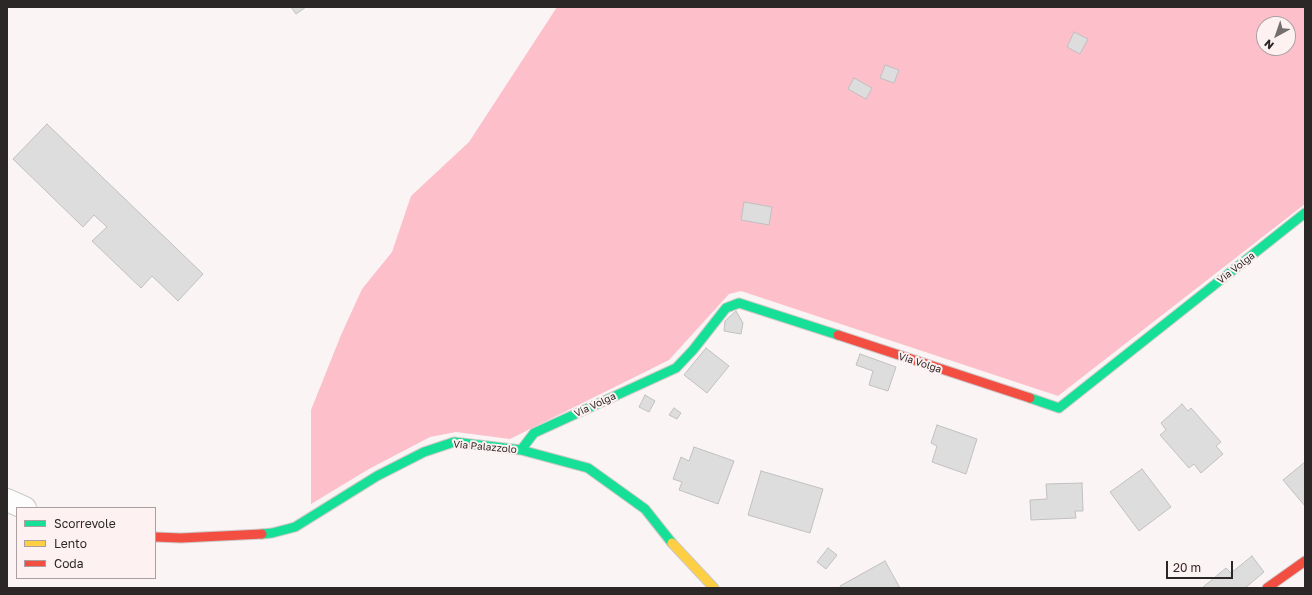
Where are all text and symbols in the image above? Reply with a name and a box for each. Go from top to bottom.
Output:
north arrow [1256,16,1296,56]
text: N [1261,37,1276,52]
street label: Via Volga [1215,250,1257,286]
street label: Via Volga [897,350,943,376]
street label: Via Volga [572,390,618,420]
street label: Via Palazzolo [453,438,517,456]
legend [16,507,156,579]
text: Scorrevole [54,516,116,531]
text: Lento [54,536,87,551]
scale bar [1168,553,1235,579]
text: Coda [54,556,84,571]
text: 20 m [1173,560,1201,575]

